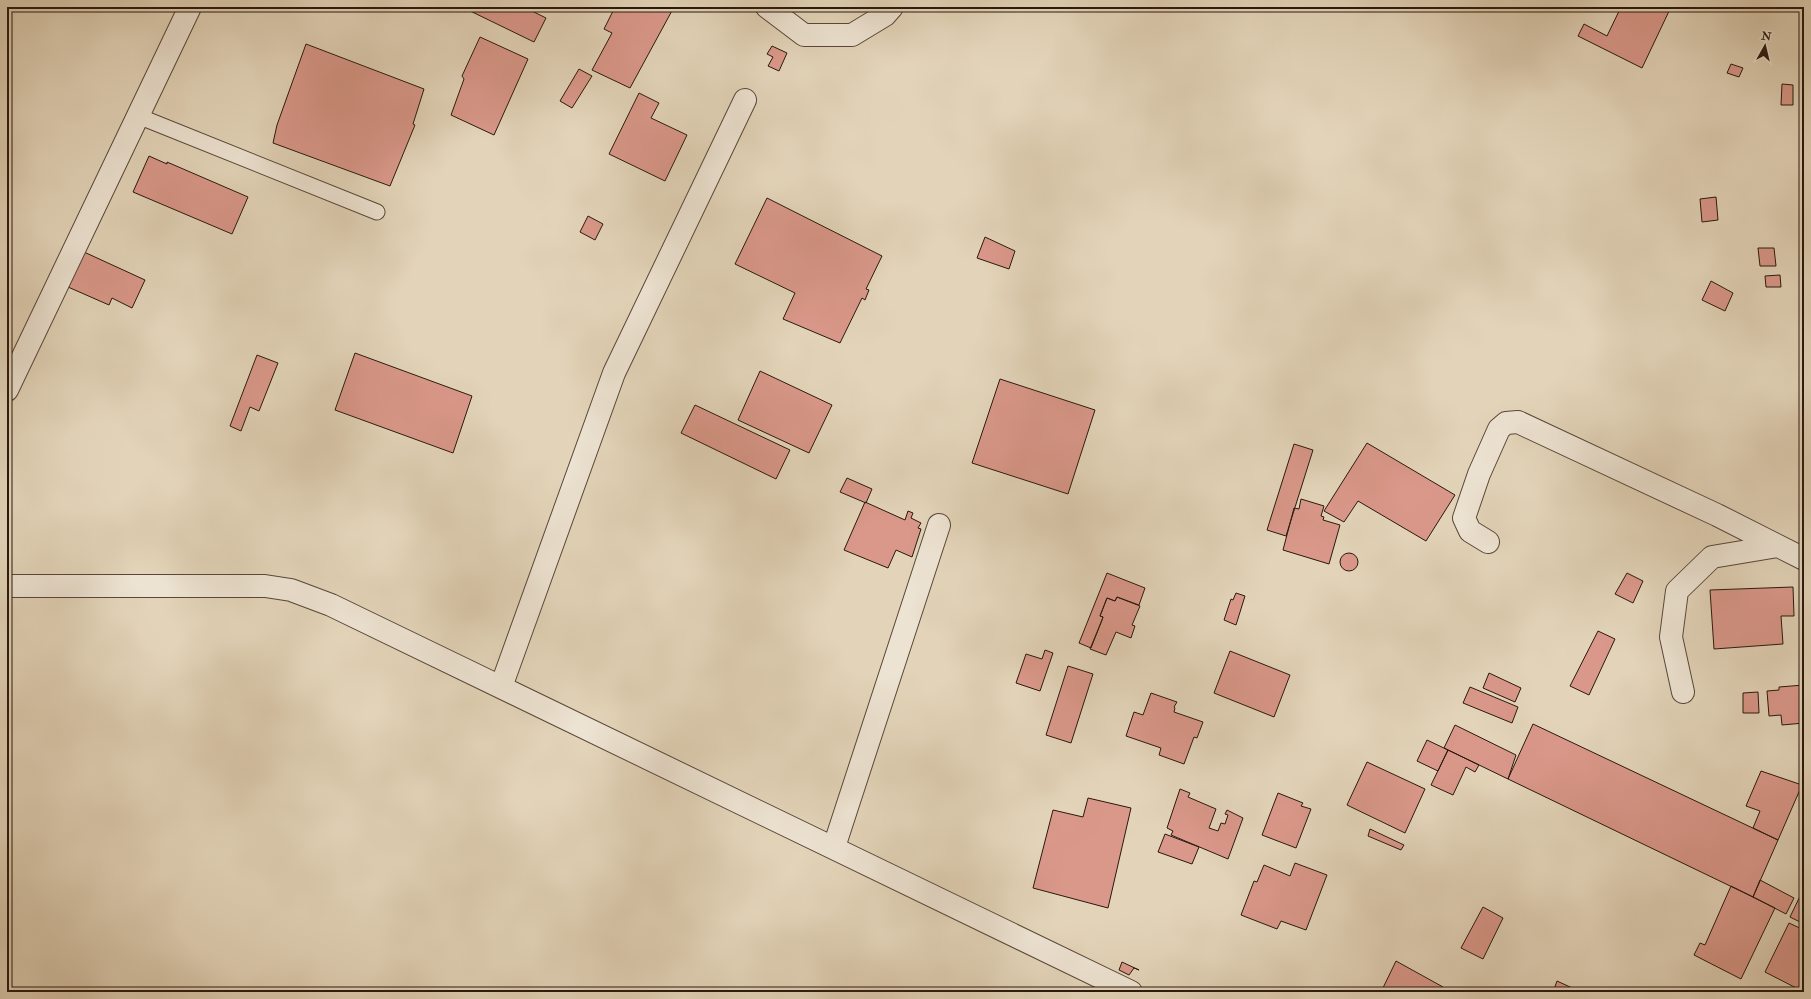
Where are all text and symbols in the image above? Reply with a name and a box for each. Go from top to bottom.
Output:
north arrow [1745,26,1785,66]
text: N [1760,29,1773,44]

